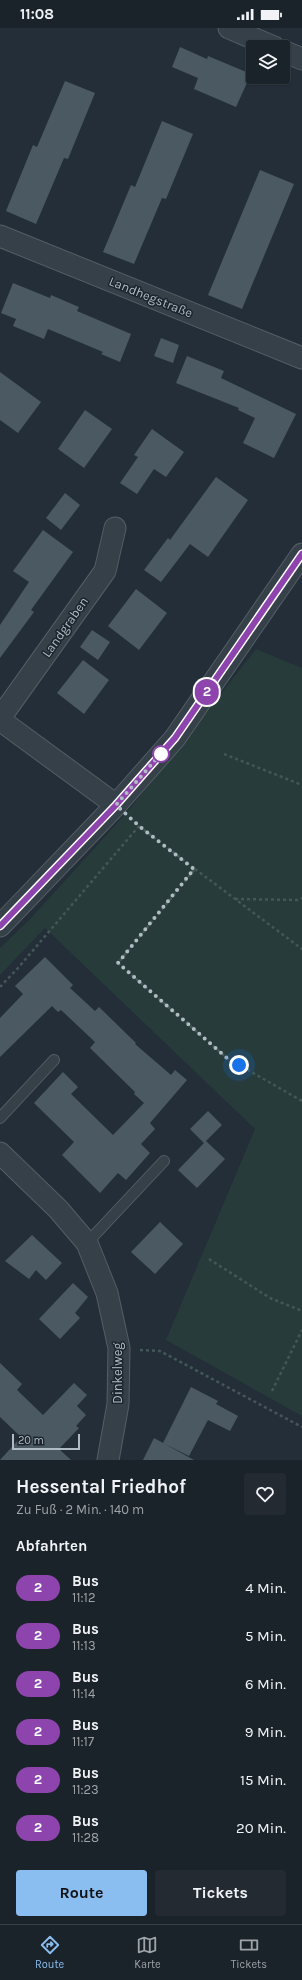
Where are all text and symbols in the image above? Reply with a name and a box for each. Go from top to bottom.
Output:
text: 11:08 [20,5,54,23]
map controls [246,40,290,84]
button: layers [246,40,290,84]
street label: Landhegstraße [107,273,195,321]
street label: Landgraben [39,594,91,660]
line badge: 2 [194,679,220,705]
text: 2 [203,683,211,700]
unlabelled marker [152,745,170,763]
your location [229,1055,249,1075]
street label: Dinkelweg [110,1342,125,1404]
scale bar [12,1432,80,1451]
text: 20 m [18,1434,44,1447]
button: heart [244,1473,286,1515]
text: Hessental Friedhof [16,1476,186,1498]
text: Zu Fuß · 2 Min. · 140 m [16,1502,144,1517]
text: Abfahrten [16,1537,87,1555]
text: Bus [72,1572,99,1590]
text: 2 [34,1579,42,1596]
text: 4 Min. [245,1579,286,1597]
text: 11:12 [72,1590,95,1605]
text: Bus [72,1620,99,1638]
text: 2 [34,1627,42,1644]
text: 5 Min. [245,1627,286,1645]
text: 11:13 [72,1638,96,1653]
text: Bus [72,1668,99,1686]
text: 2 [34,1675,42,1692]
text: 6 Min. [245,1675,286,1693]
text: 11:14 [72,1686,95,1701]
text: Bus [72,1716,99,1734]
text: 2 [34,1723,42,1740]
text: 9 Min. [245,1723,286,1741]
text: 11:17 [72,1734,94,1749]
text: Bus [72,1764,99,1782]
text: 2 [34,1771,42,1788]
text: 15 Min. [240,1771,286,1789]
text: 11:23 [72,1782,99,1797]
text: Bus [72,1812,99,1830]
text: 2 [34,1819,42,1836]
text: 20 Min. [236,1819,286,1837]
text: 11:28 [72,1830,99,1845]
button: Route [16,1870,147,1916]
button: Tickets [155,1870,286,1916]
tab: Route [35,1934,64,1971]
tab: Karte [134,1934,161,1971]
tab: Tickets [231,1934,267,1971]

